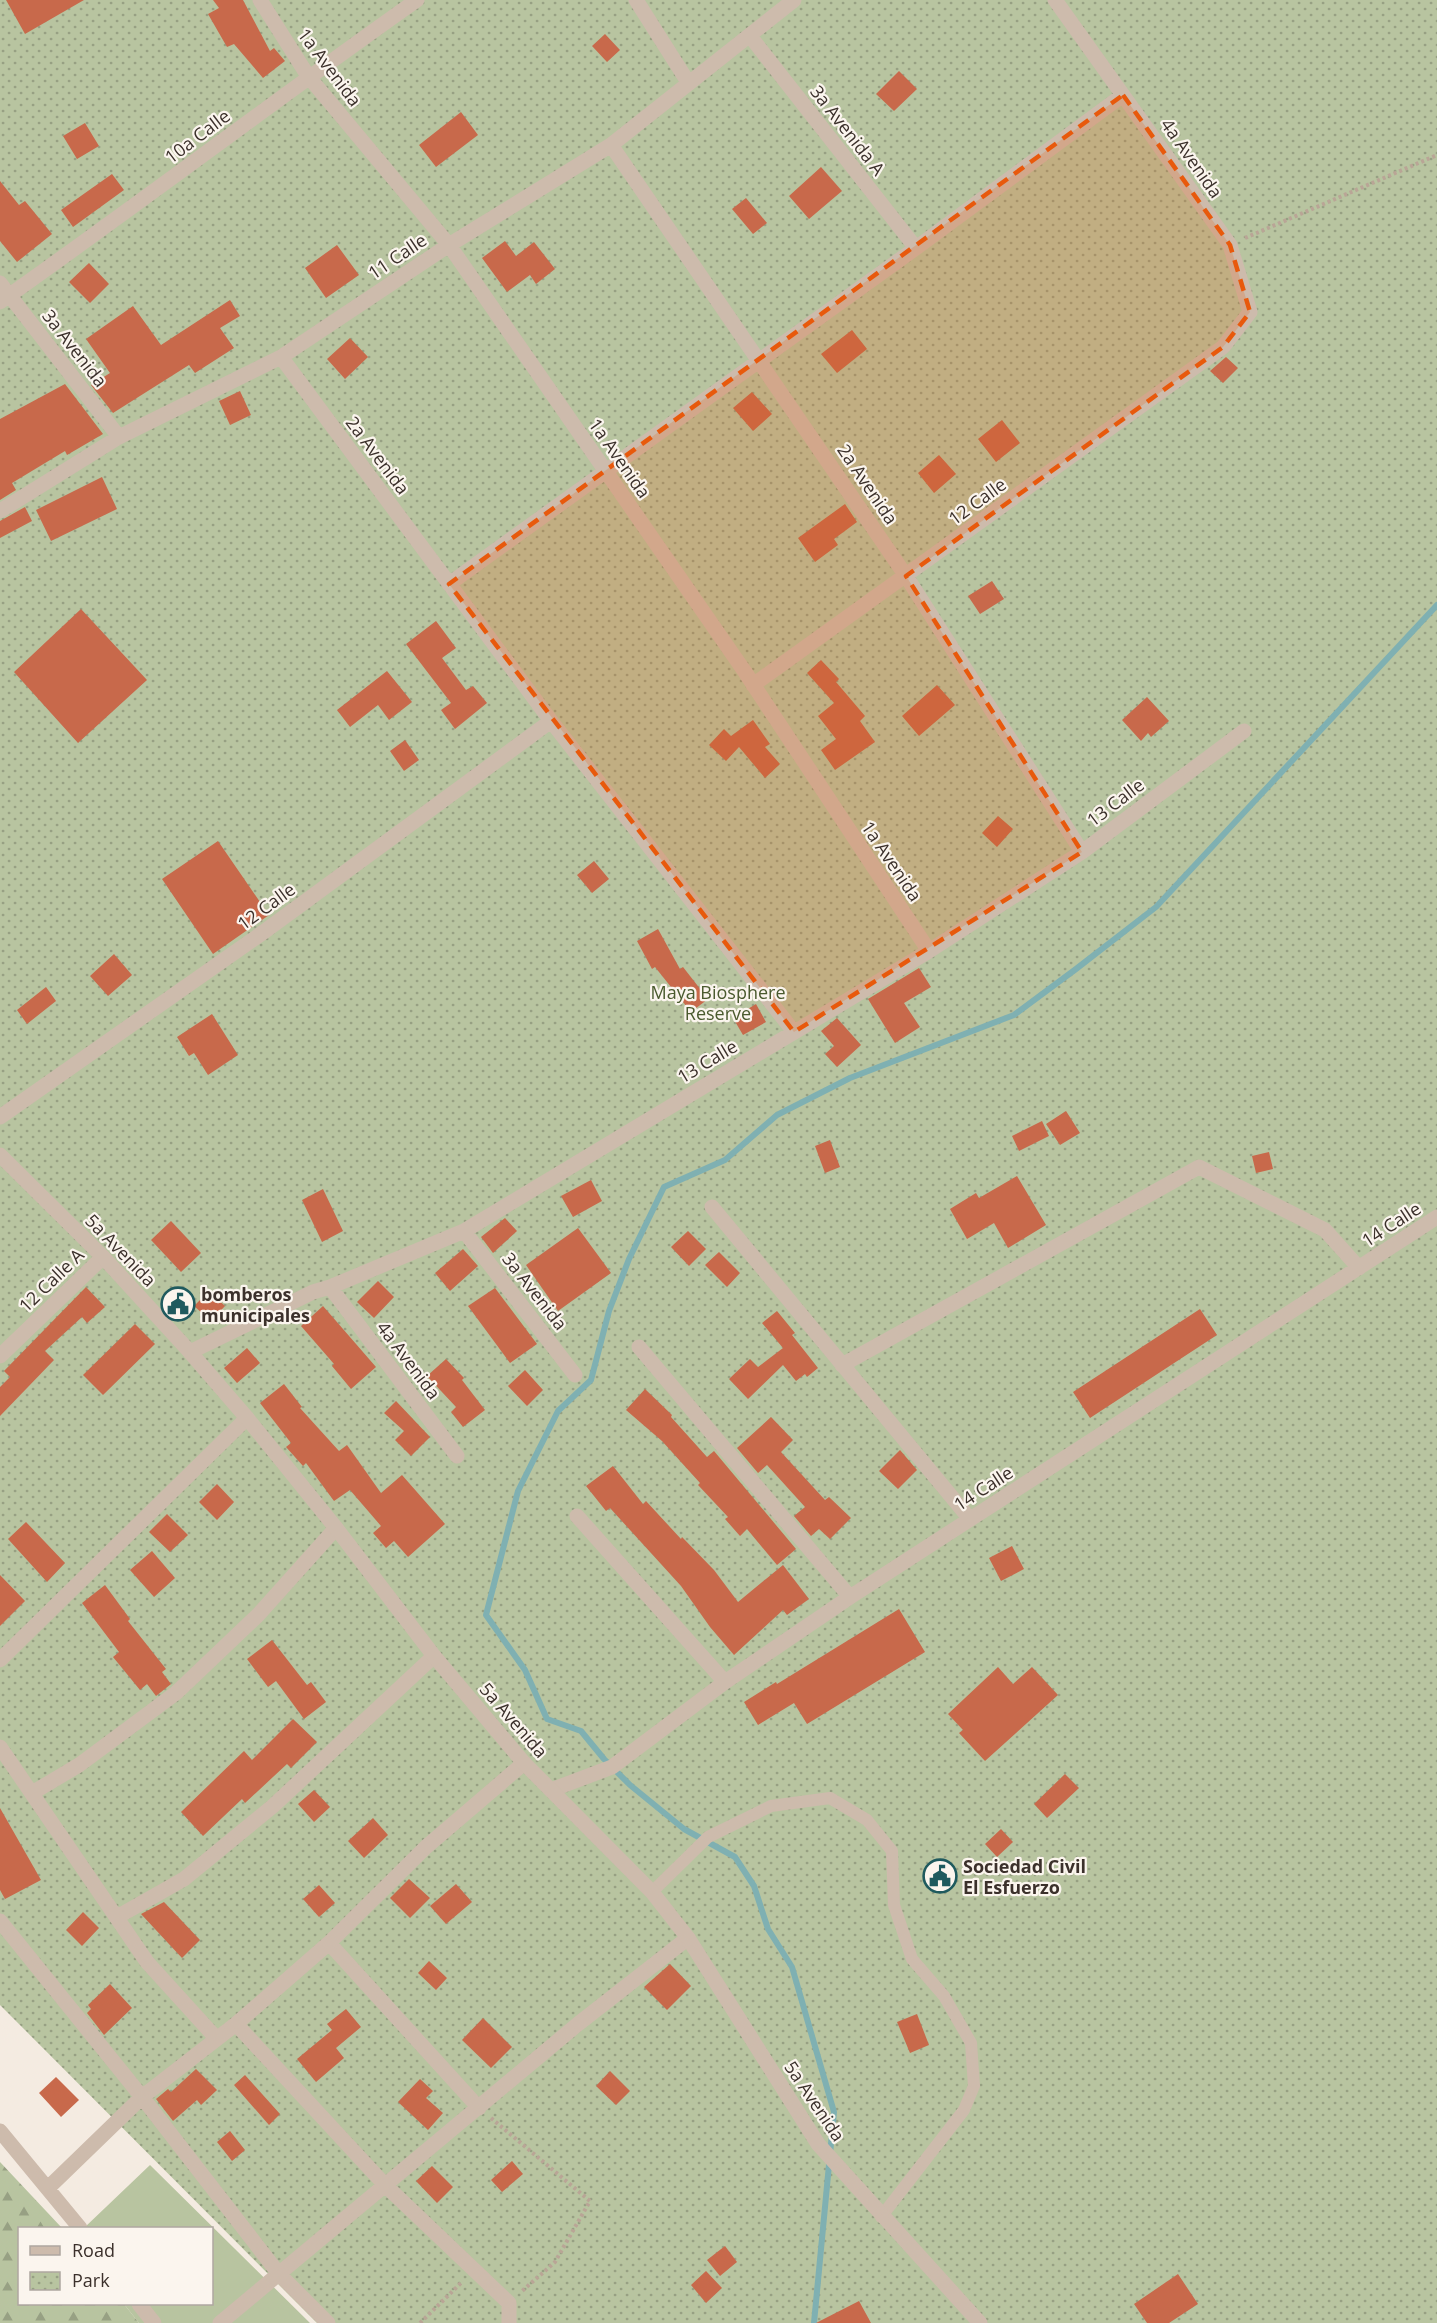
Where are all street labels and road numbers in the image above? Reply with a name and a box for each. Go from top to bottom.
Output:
street label: 1a Avenida [293,23,367,111]
street label: 3a Avenida A [805,80,891,180]
street label: 10a Calle [160,104,234,168]
street label: 4a Avenida [1156,113,1228,203]
street label: 11 Calle [363,228,431,284]
street label: 3a Avenida [37,304,113,392]
street label: 2a Avenida [341,411,415,499]
street label: 1a Avenida [584,413,656,503]
street label: 2a Avenida [832,439,904,529]
street label: 12 Calle [943,472,1011,530]
street label: 13 Calle [1082,773,1148,831]
street label: 1a Avenida [856,816,928,906]
street label: 12 Calle [232,877,300,935]
street label: 13 Calle [673,1034,741,1088]
street label: 14 Calle [1357,1196,1425,1252]
street label: 5a Avenida [80,1209,162,1291]
street label: 12 Calle A [13,1243,89,1317]
street label: 3a Avenida [497,1247,573,1335]
street label: 4a Avenida [372,1316,446,1404]
street label: 14 Calle [949,1460,1017,1516]
street label: 5a Avenida [475,1677,553,1763]
street label: 5a Avenida [779,2056,851,2146]

